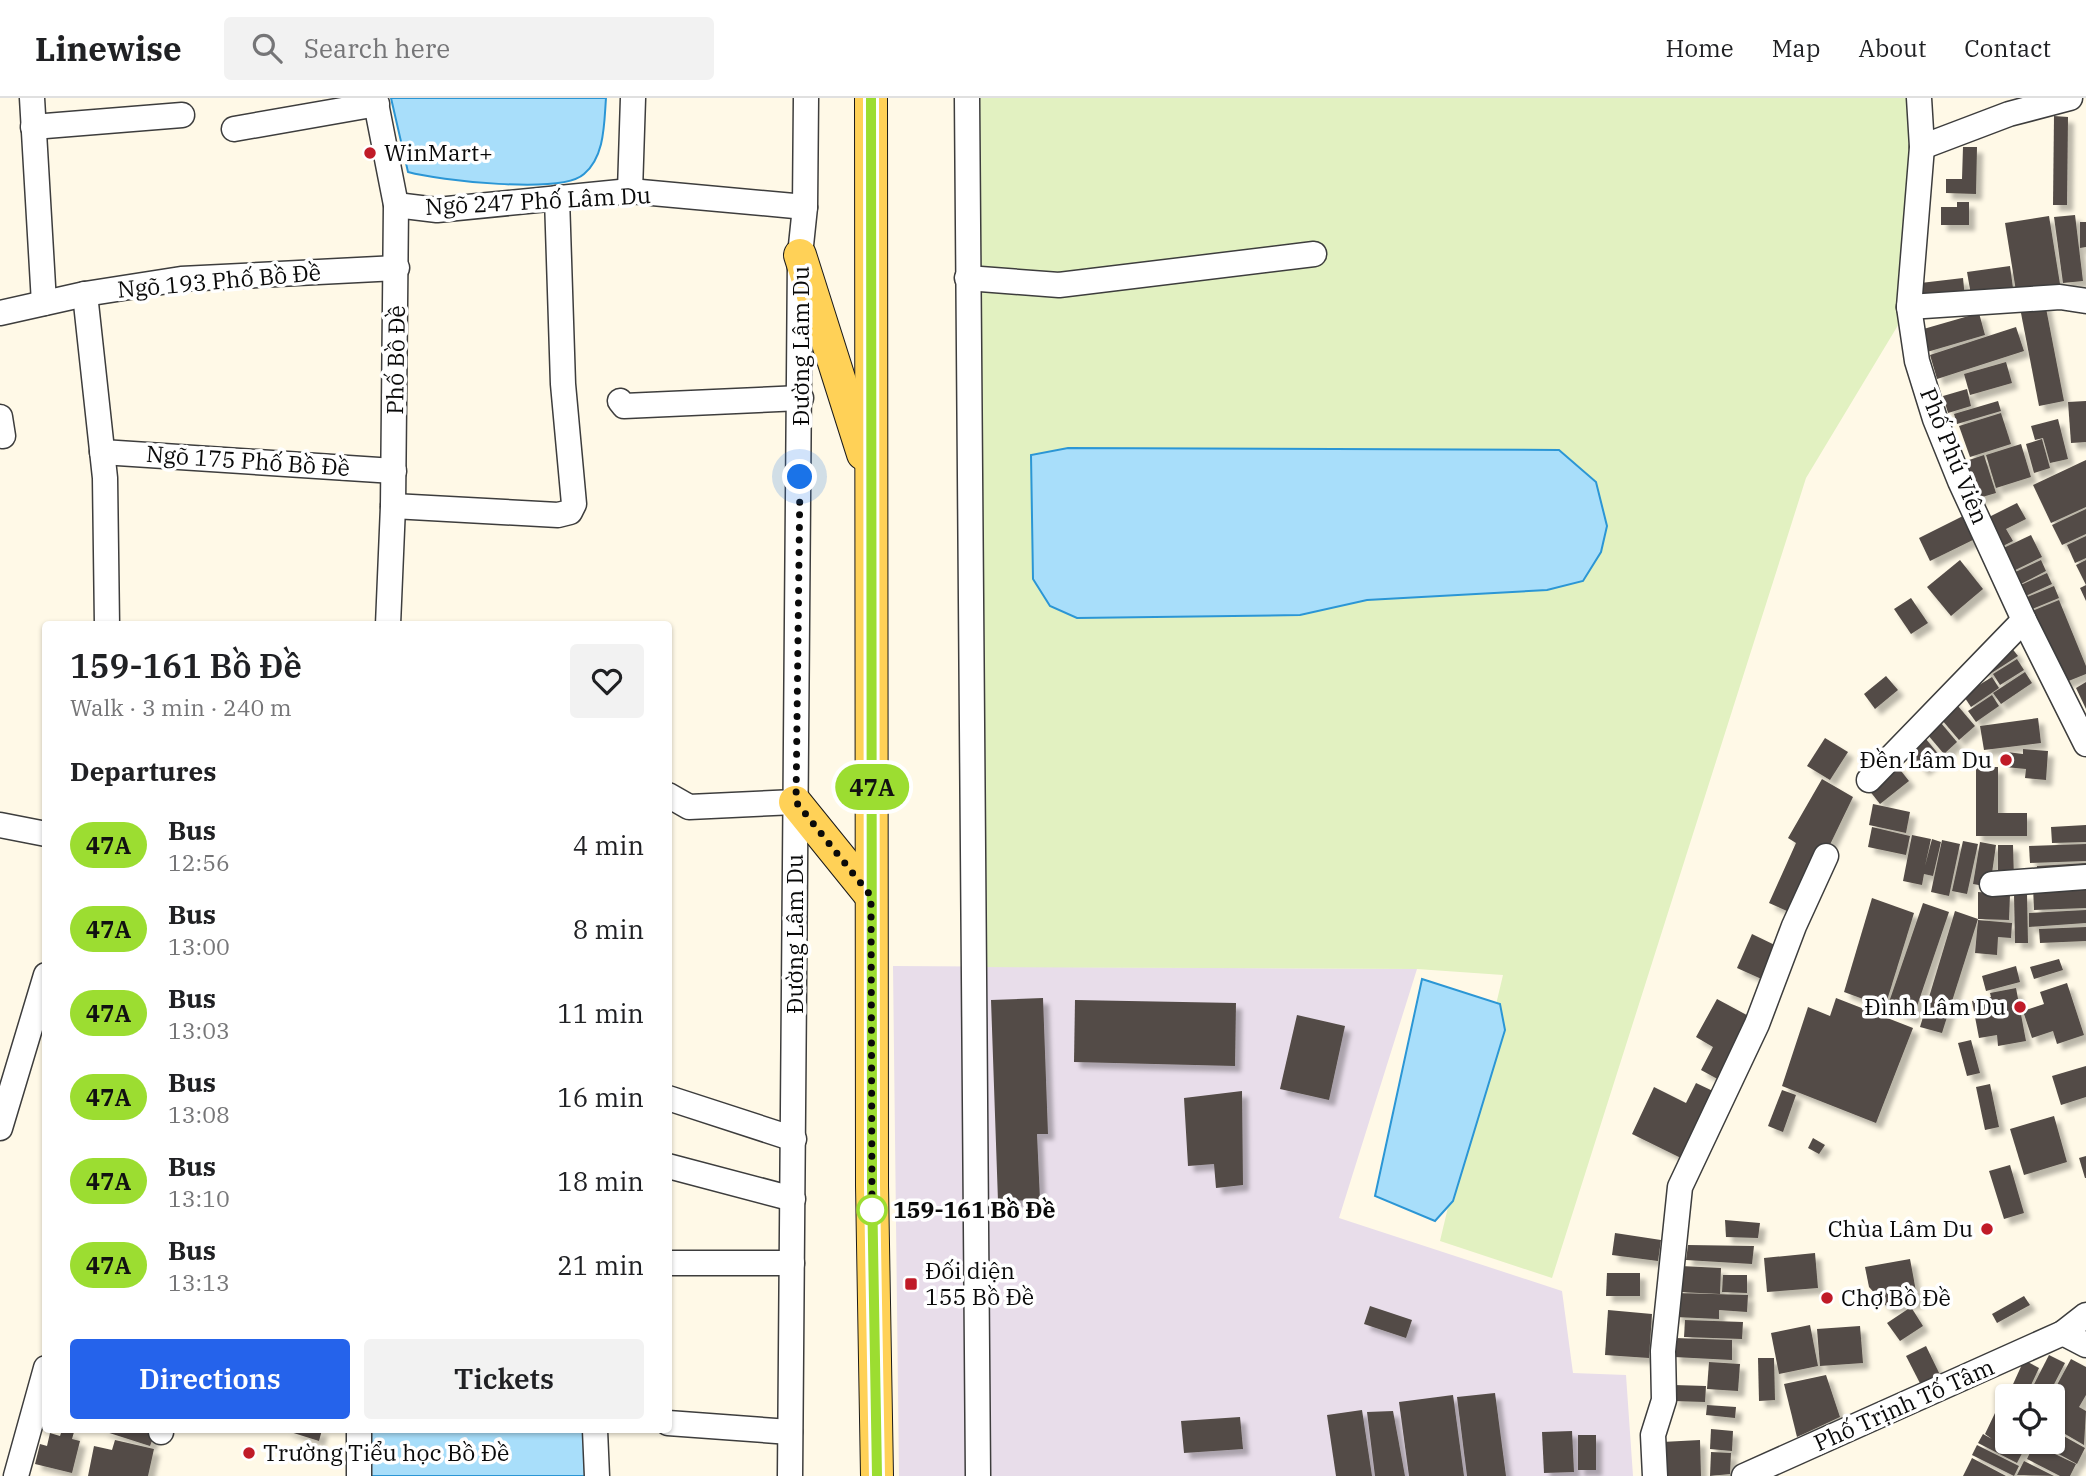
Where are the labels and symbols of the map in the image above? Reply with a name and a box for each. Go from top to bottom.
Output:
place label: WinMart+ [384,137,493,167]
marker: WinMart+ [362,145,378,161]
street label: Ngõ 247 Phố Lâm Du [424,179,652,221]
street label: Ngõ 193 Phố Bồ Đề [116,256,322,304]
street label: Đường Lâm Du [785,266,815,426]
street label: Phố Bồ Đề [379,305,411,415]
street label: Phố Phú Viên [1914,383,1996,528]
street label: Ngõ 175 Phố Bồ Đề [145,438,351,482]
your location [782,459,817,494]
place label: Đền Lâm Du [1859,744,1992,774]
marker: Đền Lâm Du [1998,752,2014,768]
line badge: 47A [832,764,912,810]
street label: Đường Lâm Du [779,854,809,1014]
place label: Đình Lâm Du [1864,991,2006,1021]
marker: Đình Lâm Du [2012,999,2028,1015]
place label: 159-161 Bồ Đề [893,1194,1056,1224]
marker: 159-161 Bồ Đề [857,1195,887,1225]
place label: Chùa Lâm Du [1828,1213,1973,1243]
marker: Chùa Lâm Du [1979,1221,1995,1237]
place label: Đối diện 155 Bồ Đề [925,1255,1034,1311]
marker: Đối diện 155 Bồ Đề [903,1276,919,1292]
place label: Chợ Bồ Đề [1841,1282,1951,1312]
marker: Chợ Bồ Đề [1819,1290,1835,1306]
street label: Phố Trịnh Tố Tâm [1809,1351,1999,1457]
place label: Trường Tiểu học Bồ Đề [263,1437,509,1467]
marker: Trường Tiểu học Bồ Đề [241,1445,257,1461]

